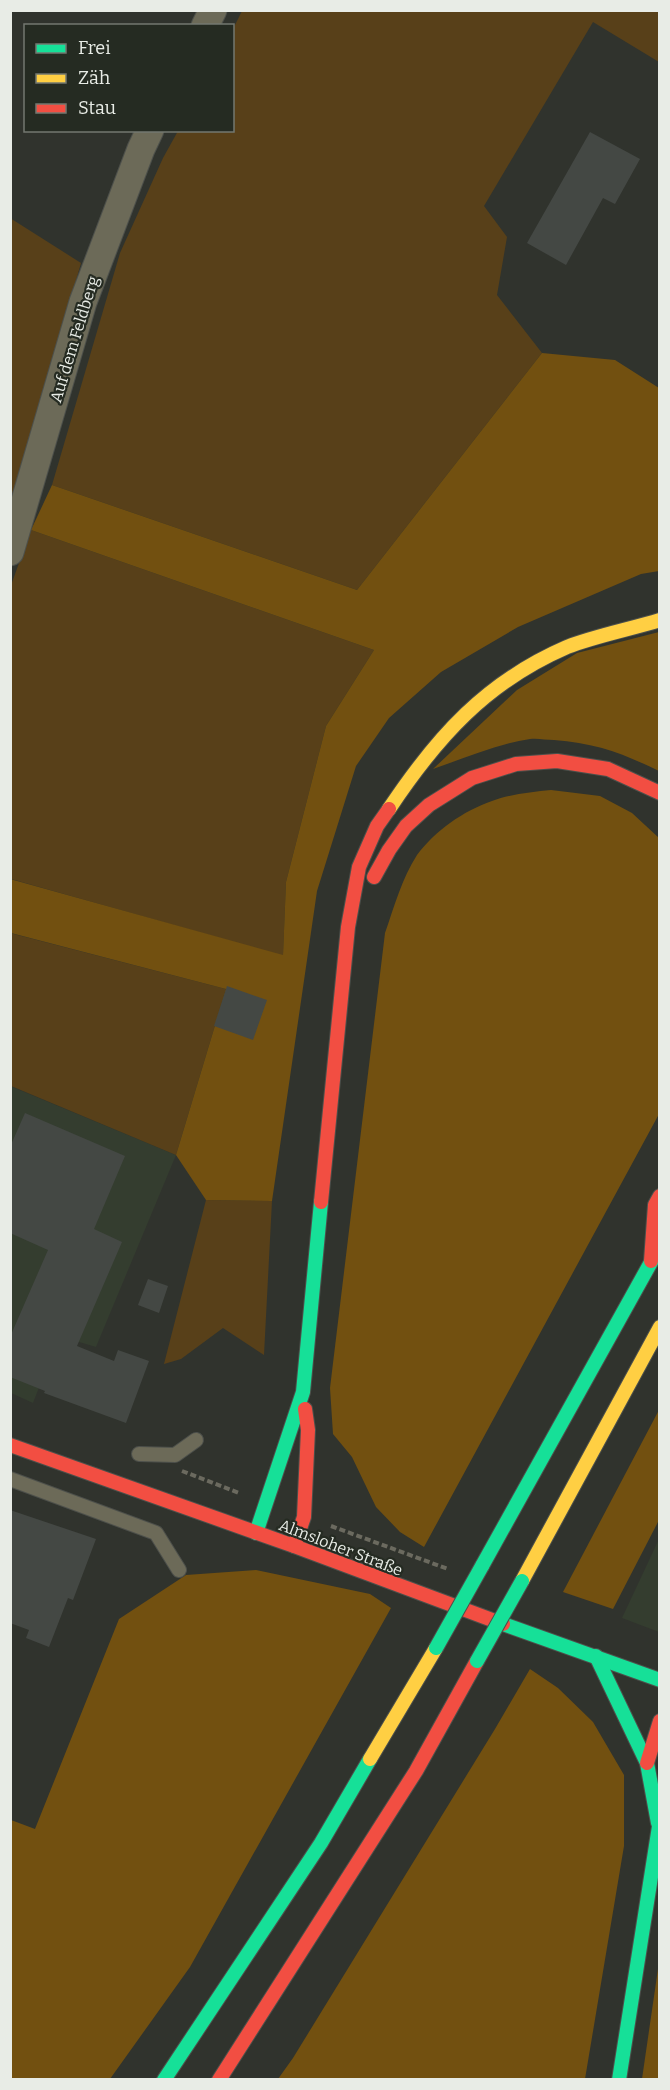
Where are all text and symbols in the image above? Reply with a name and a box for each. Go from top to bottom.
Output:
legend [24,24,234,132]
text: Frei [78,37,111,59]
text: Zäh [78,67,110,89]
text: Stau [78,97,116,119]
street label: Auf dem Feldberg [46,274,103,405]
street label: Almsloher Straße [276,1515,405,1580]

